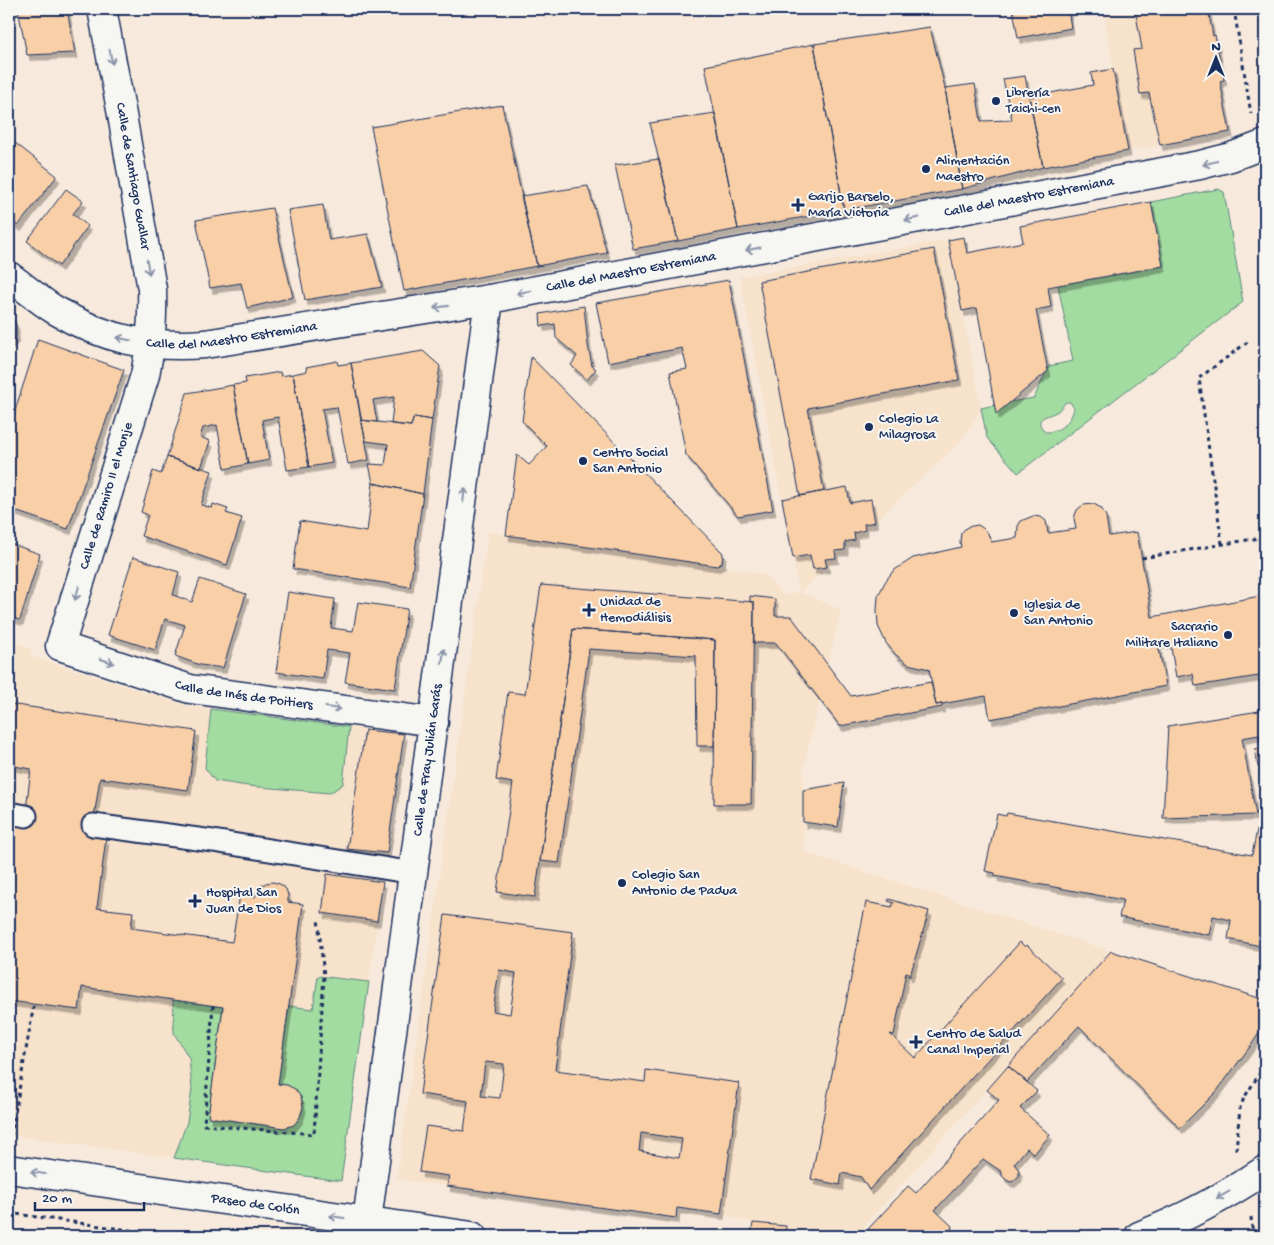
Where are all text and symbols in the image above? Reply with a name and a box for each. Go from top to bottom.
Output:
north arrow [1192,32,1242,82]
text: N [1211,39,1221,56]
one-way arrow [107,48,117,64]
place label: Librería Taichi-cen [1005,85,1061,118]
marker: Librería Taichi-cen [990,95,1002,107]
street label: Calle de Santiago Guallar [111,101,154,252]
place label: Alimentación Maestro [936,153,1010,186]
one-way arrow [1202,158,1218,168]
marker: Alimentación Maestro [920,163,932,175]
street label: Calle del Maestro Estremiana [943,173,1117,221]
place label: Garijo Barselo, María Victoria [808,189,894,222]
marker: Garijo Barselo, María Victoria [792,199,804,211]
one-way arrow [905,215,921,225]
one-way arrow [745,245,761,255]
street label: Calle del Maestro Estremiana [545,248,719,297]
one-way arrow [143,259,153,275]
one-way arrow [517,288,533,298]
one-way arrow [433,302,449,312]
street label: Calle del Maestro Estremiana [145,318,319,353]
one-way arrow [117,334,133,343]
place label: Colegio La Milagrosa [879,411,940,444]
street label: Calle de Ramiro II el Monje [77,420,138,572]
marker: Colegio La Milagrosa [863,421,875,433]
place label: Centro Social San Antonio [593,445,668,478]
marker: Centro Social San Antonio [577,455,589,467]
one-way arrow [459,487,469,503]
one-way arrow [71,584,81,600]
place label: Unidad de Hemodiálisis [600,594,672,627]
place label: Iglesia de San Antonio [1024,597,1093,630]
marker: Unidad de Hemodiálisis [582,603,596,617]
marker: Iglesia de San Antonio [1008,607,1020,619]
place label: Sacrario Militare Italiano [1125,619,1218,652]
marker: Sacrario Militare Italiano [1222,629,1234,641]
one-way arrow [438,649,448,665]
one-way arrow [98,657,114,667]
street label: Calle de Inés de Poitiers [172,676,315,714]
street label: Calle de Fray Julián Garás [410,682,447,837]
one-way arrow [325,704,341,714]
place label: Colegio San Antonio de Padua [632,867,738,900]
marker: Colegio San Antonio de Padua [616,877,628,889]
place label: Hospital San Juan de Dios [206,885,282,918]
marker: Hospital San Juan de Dios [188,894,202,908]
place label: Centro de Salud Canal Imperial [927,1026,1022,1059]
marker: Centro de Salud Canal Imperial [909,1035,923,1049]
one-way arrow [30,1168,46,1178]
scale bar [35,1180,144,1212]
text: 20 m [42,1190,72,1208]
street label: Paseo de Colón [209,1190,301,1220]
one-way arrow [1217,1190,1231,1200]
one-way arrow [330,1211,346,1221]

